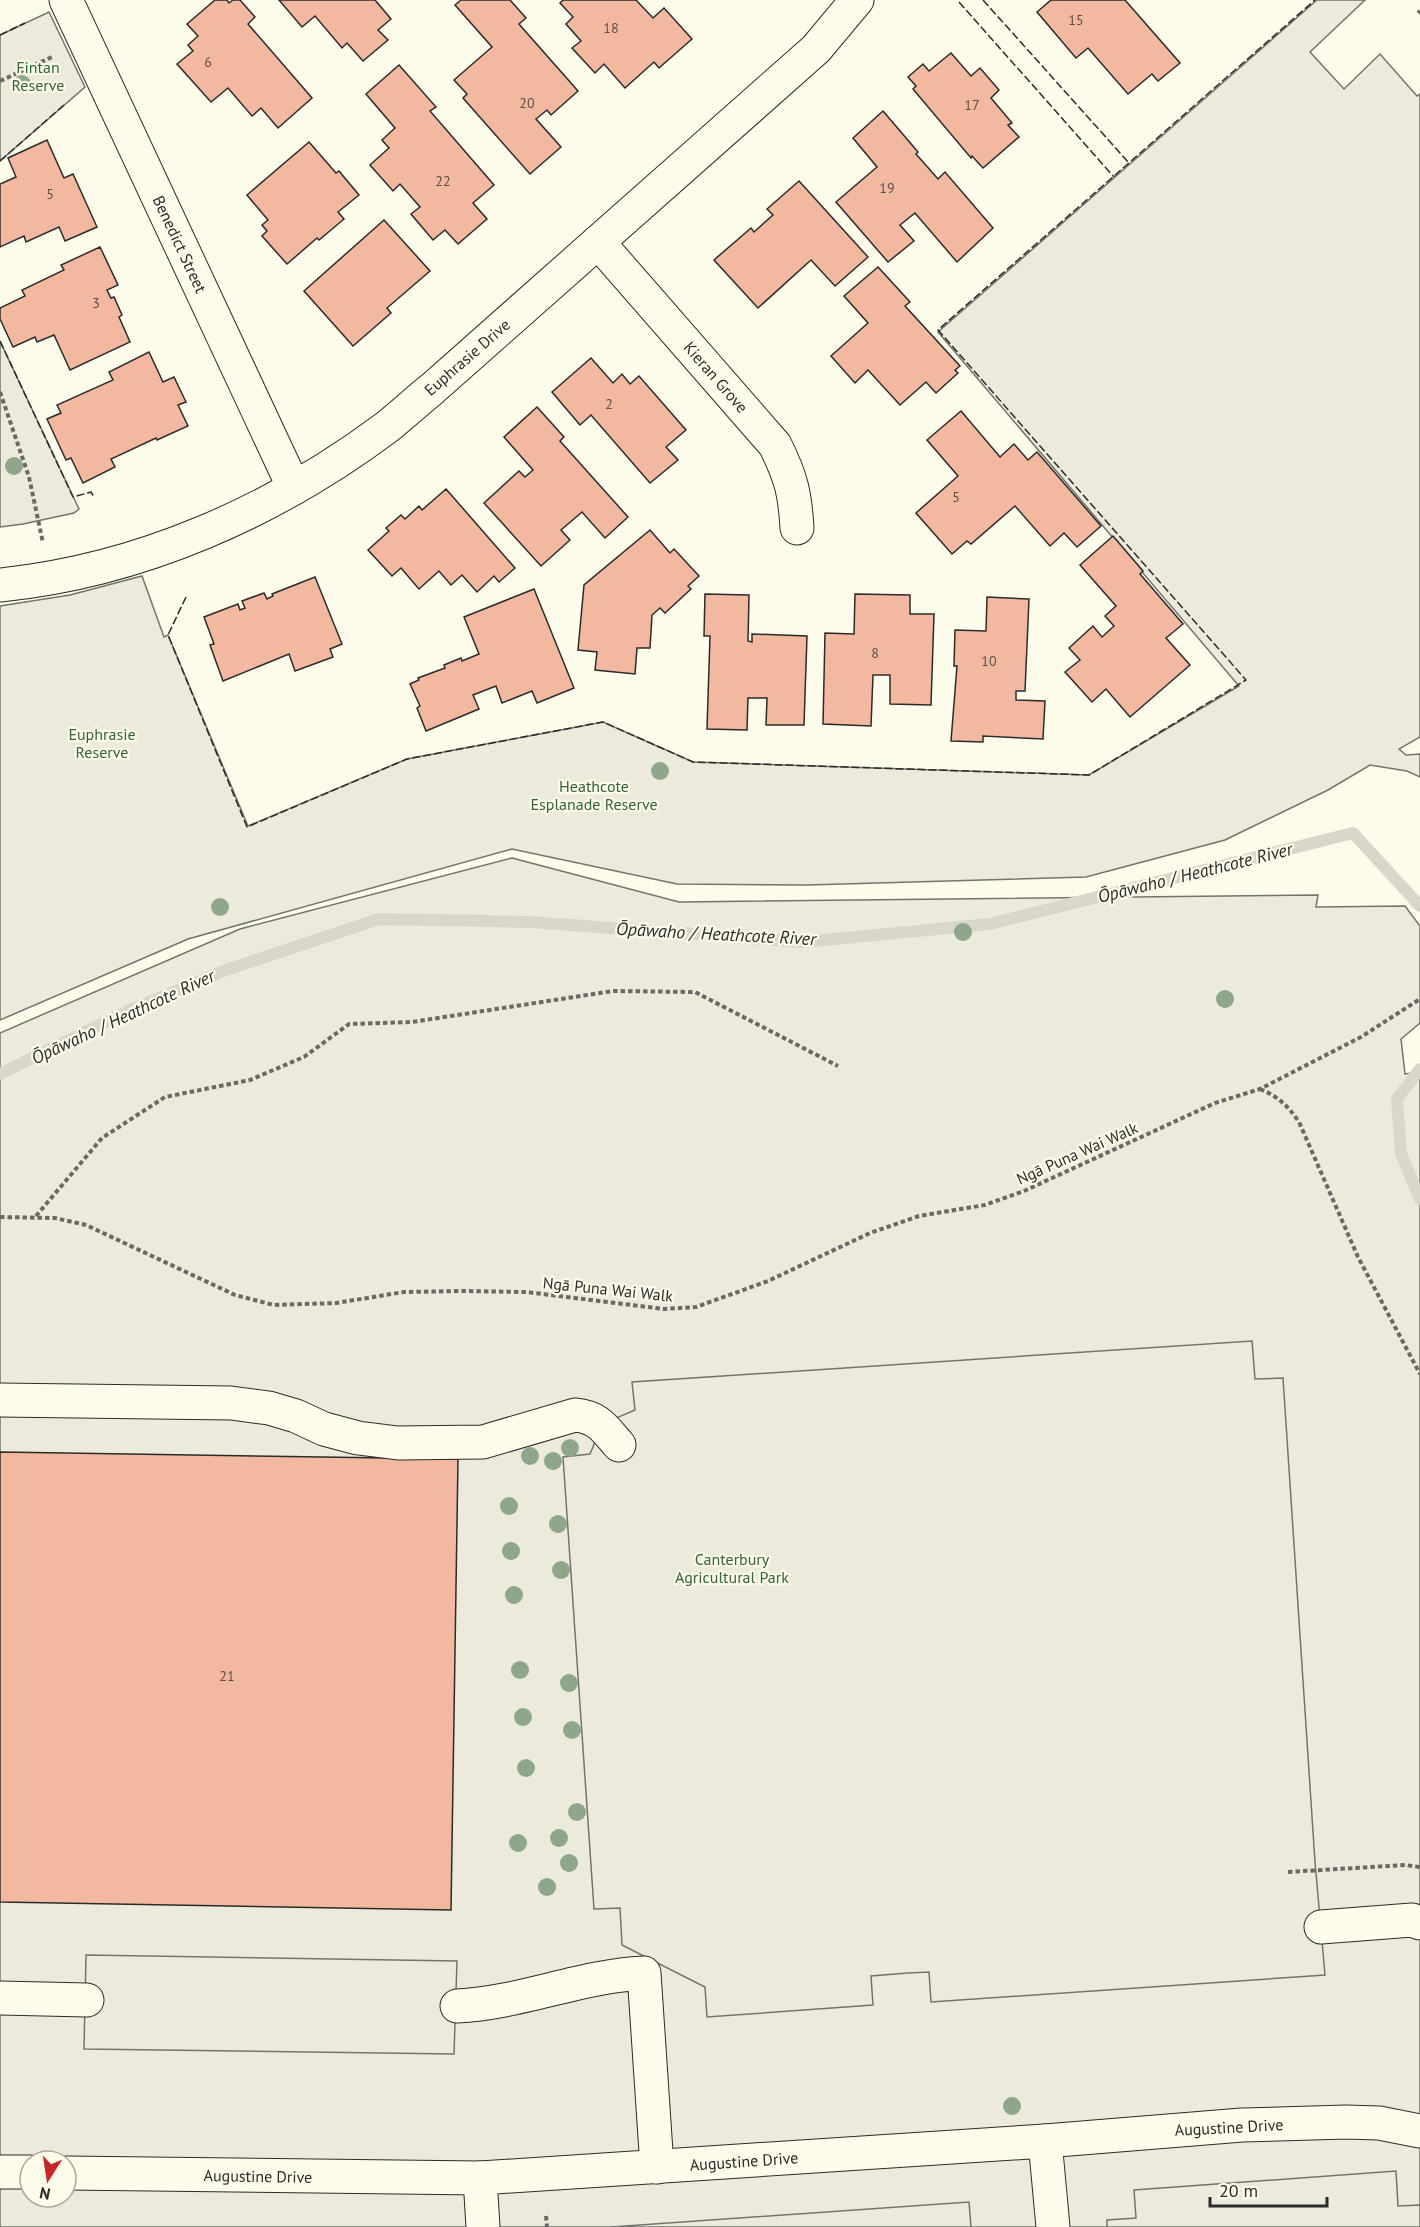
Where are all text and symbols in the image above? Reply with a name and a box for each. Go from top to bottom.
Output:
house number: 15 [1068,11,1084,29]
house number: 18 [603,19,619,37]
house number: 6 [204,53,212,71]
park label: Fintan Reserve [12,57,64,95]
house number: 20 [519,94,535,112]
house number: 17 [964,96,980,114]
house number: 22 [435,172,451,190]
house number: 19 [879,179,895,197]
house number: 5 [46,185,54,203]
street label: Benedict Street [149,192,211,296]
house number: 3 [92,294,100,312]
street label: Euphrasie Drive [420,314,514,400]
street label: Kieran Grove [680,337,752,417]
house number: 2 [605,395,613,413]
house number: 5 [952,488,960,506]
house number: 8 [871,644,879,662]
house number: 10 [981,652,997,670]
park label: Euphrasie Reserve [68,724,136,762]
park label: Heathcote Esplanade Reserve [530,776,658,814]
water label: Ōpāwaho / Heathcote River [1095,837,1296,908]
water label: Ōpāwaho / Heathcote River [616,917,818,950]
water label: Ōpāwaho / Heathcote River [27,963,219,1069]
street label: Ngā Puna Wai Walk [1013,1117,1141,1189]
street label: Ngā Puna Wai Walk [542,1272,674,1306]
park label: Canterbury Agricultural Park [675,1549,789,1587]
house number: 21 [219,1667,235,1685]
street label: Augustine Drive [1174,2114,1284,2140]
street label: Augustine Drive [689,2147,799,2175]
north arrow [18,2149,78,2209]
street label: Augustine Drive [204,2165,312,2187]
scale bar [1210,2170,1327,2208]
text: 20 m [1219,2179,1258,2202]
text: N [38,2183,52,2205]

